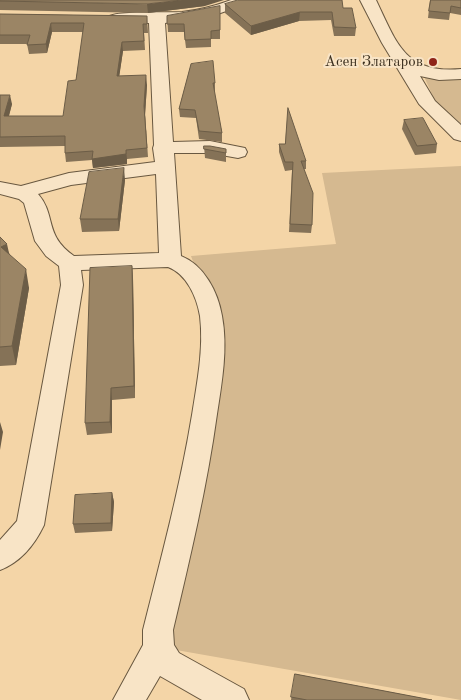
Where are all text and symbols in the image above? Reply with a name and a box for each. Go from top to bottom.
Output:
place label: Асен Златаров [324,53,423,71]
marker: Асен Златаров [427,56,439,68]

